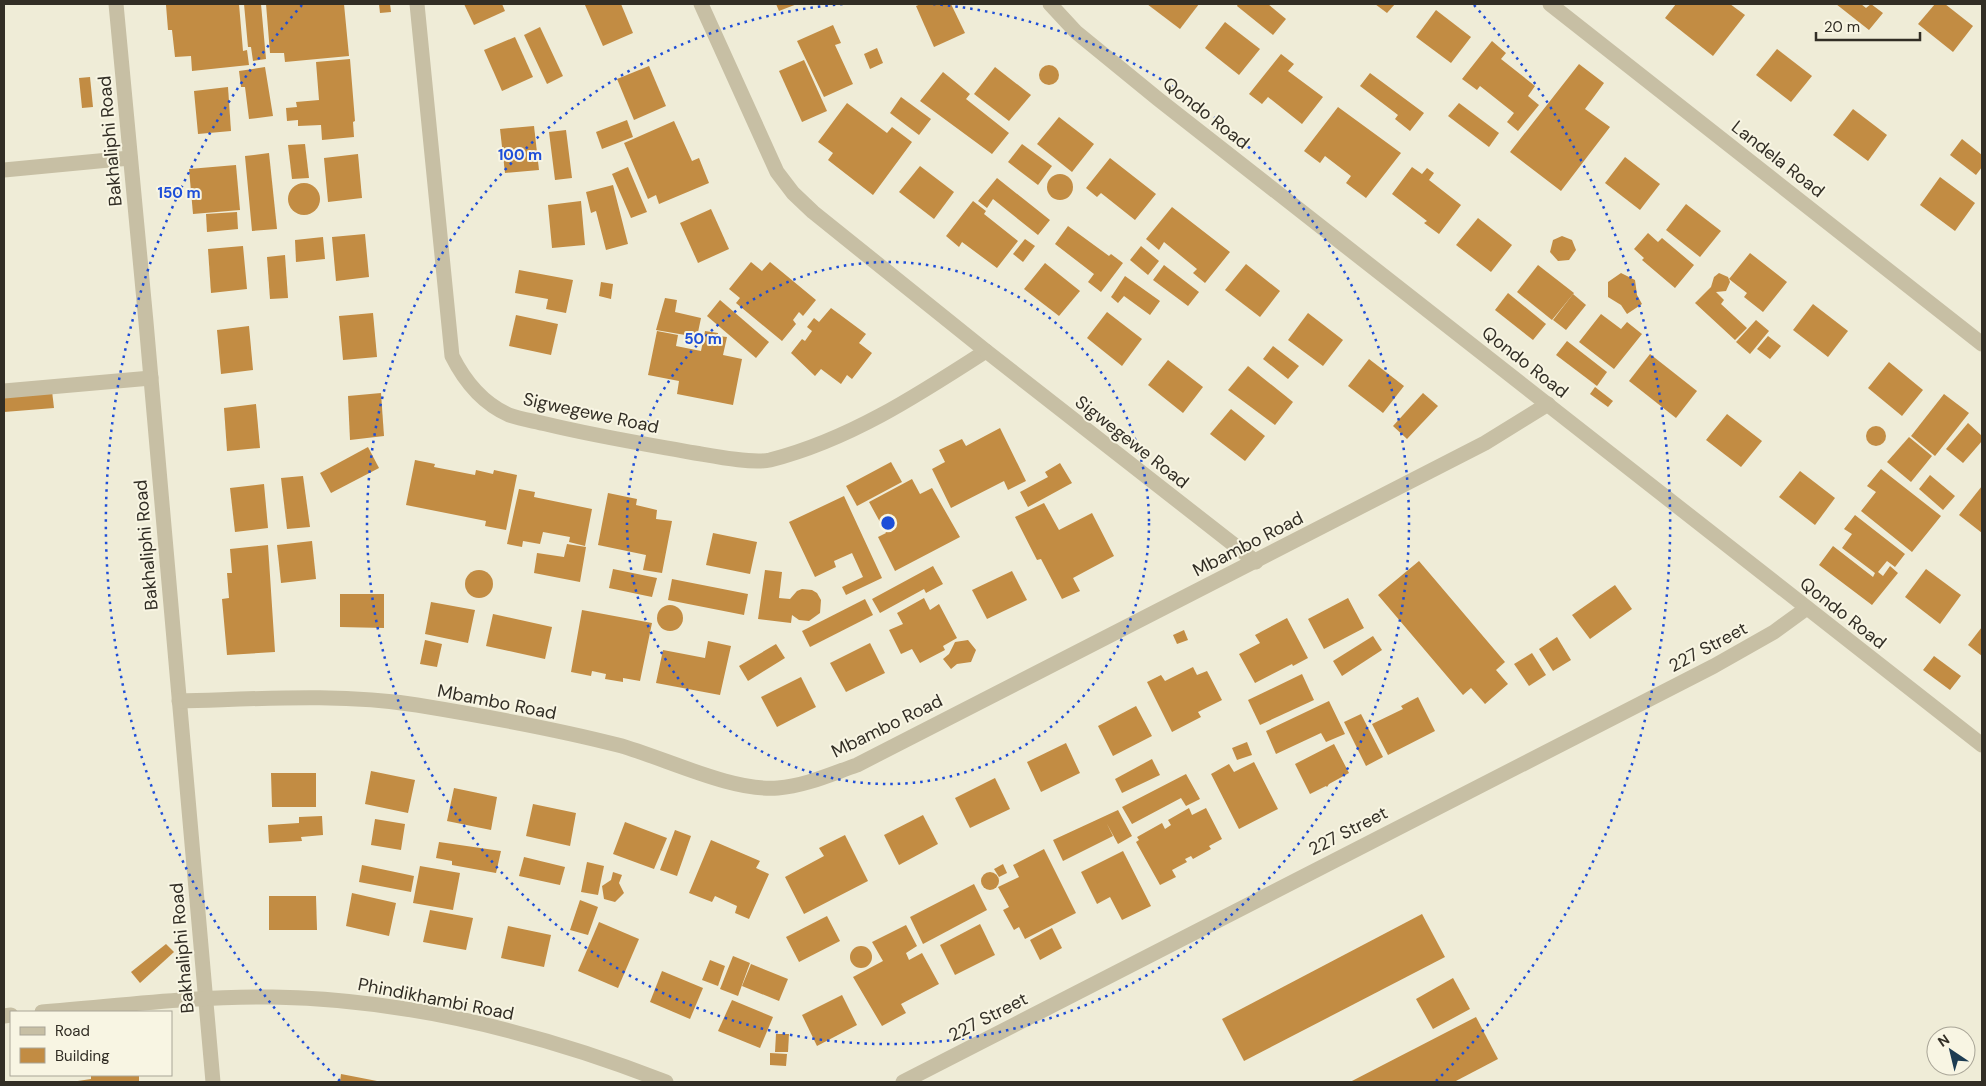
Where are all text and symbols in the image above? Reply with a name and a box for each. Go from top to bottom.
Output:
scale bar [1816,10,1920,42]
text: 20 m [1824,17,1860,37]
street label: Qondo Road [1158,72,1254,154]
street label: Bakhaliphi Road [92,75,128,207]
street label: Landela Road [1727,115,1829,203]
text: 100 m [498,145,542,165]
text: 150 m [158,183,201,203]
street label: Qondo Road [1477,321,1573,403]
text: 50 m [684,329,722,349]
street label: Sigwegewe Road [521,387,661,439]
street label: Sigwegewe Road [1070,390,1194,494]
street label: Bakhaliphi Road [128,479,164,611]
street label: Mbambo Road [1189,506,1307,582]
centre of rings [879,514,897,532]
street label: Qondo Road [1795,572,1891,654]
street label: 227 Street [1664,616,1752,678]
street label: Mbambo Road [435,679,559,725]
street label: Mbambo Road [827,689,947,763]
street label: 227 Street [1304,801,1392,861]
street label: Bakhaliphi Road [164,882,200,1014]
street label: Phindikhambi Road [356,972,516,1026]
street label: 227 Street [944,987,1032,1047]
legend [10,1011,172,1076]
text: Road [55,1021,90,1041]
north arrow [1926,1026,1976,1076]
text: N [1934,1030,1953,1051]
text: Building [55,1046,110,1066]

